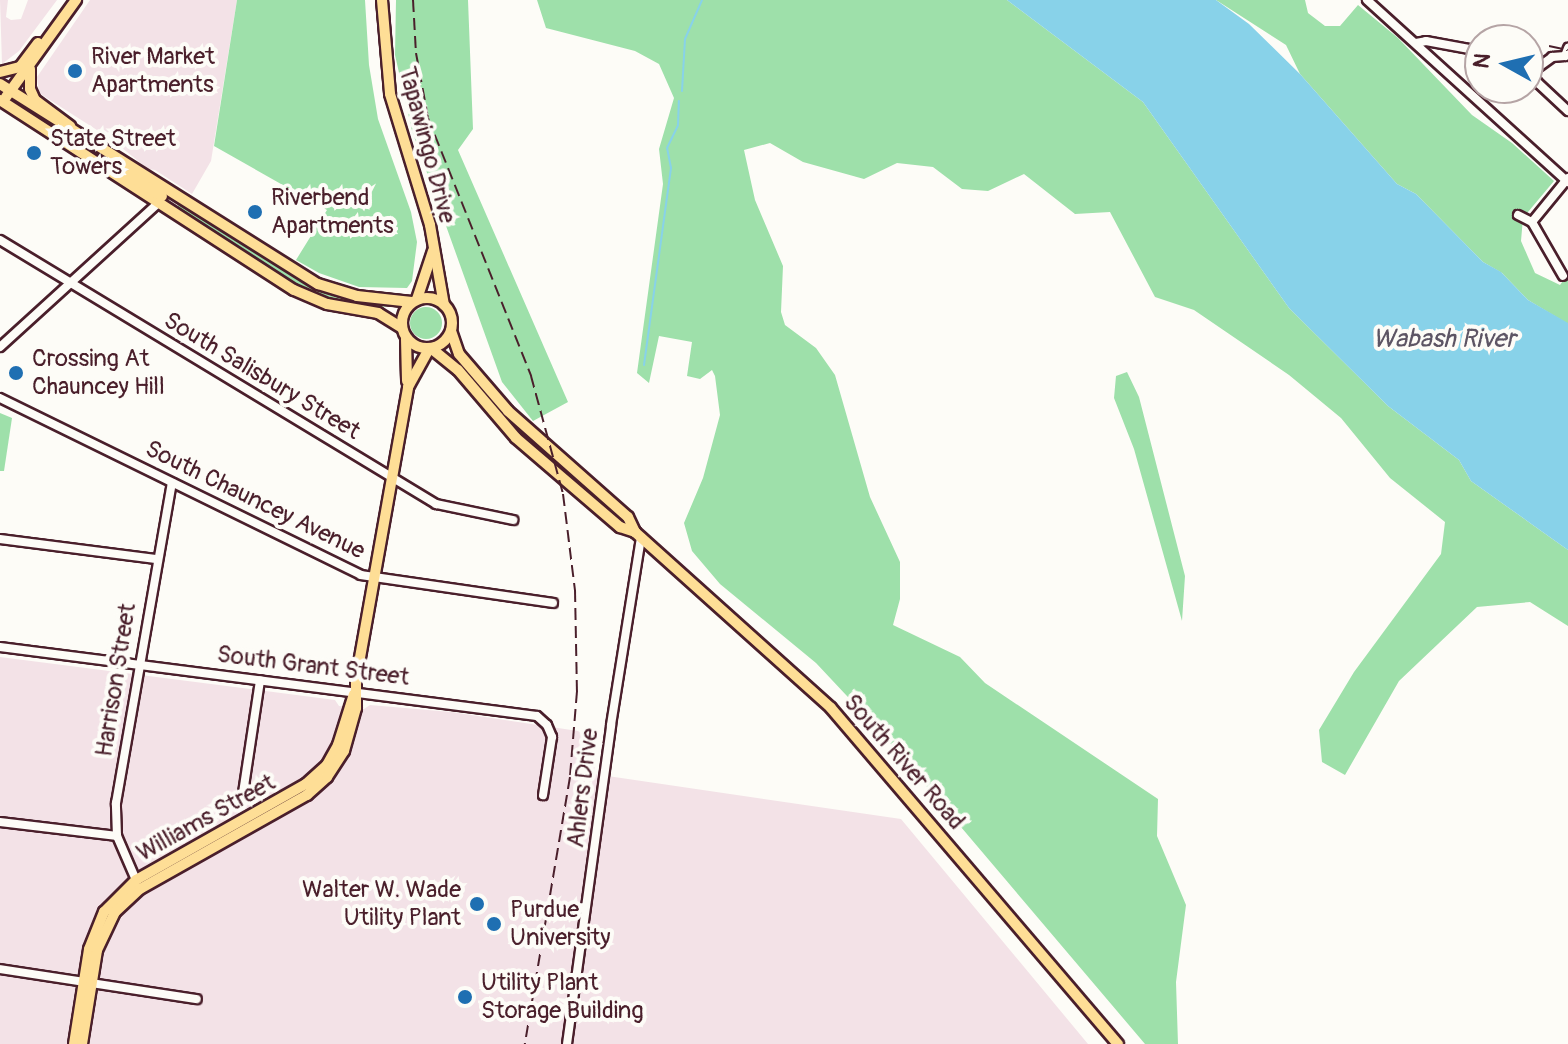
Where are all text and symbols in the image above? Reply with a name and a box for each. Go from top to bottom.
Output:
north arrow [1464,24,1544,104]
place label: River Market Apartments [91,43,215,99]
text: N [1467,52,1497,70]
marker: River Market Apartments [66,62,84,80]
street label: Tapawingo Drive [392,64,462,226]
place label: State Street Towers [50,125,176,181]
marker: State Street Towers [25,144,43,162]
place label: Riverbend Apartments [271,184,394,240]
marker: Riverbend Apartments [246,203,264,221]
street label: South Salisbury Street [159,306,365,446]
water label: Wabash River [1373,324,1515,356]
place label: Crossing At Chauncey Hill [32,345,165,401]
marker: Crossing At Chauncey Hill [7,364,25,382]
street label: South Chauncey Avenue [140,434,370,566]
street label: Harrison Street [90,601,142,759]
street label: South Grant Street [215,640,411,692]
street label: South River Road [837,688,971,836]
street label: Ahlers Drive [561,727,605,849]
street label: Williams Street [132,768,280,868]
place label: Walter W. Wade Utility Plant [302,876,461,932]
marker: Walter W. Wade Utility Plant [468,895,486,913]
place label: Purdue University [510,896,611,952]
marker: Purdue University [485,915,503,933]
place label: Utility Plant Storage Building [481,969,643,1025]
marker: Utility Plant Storage Building [456,988,474,1006]

